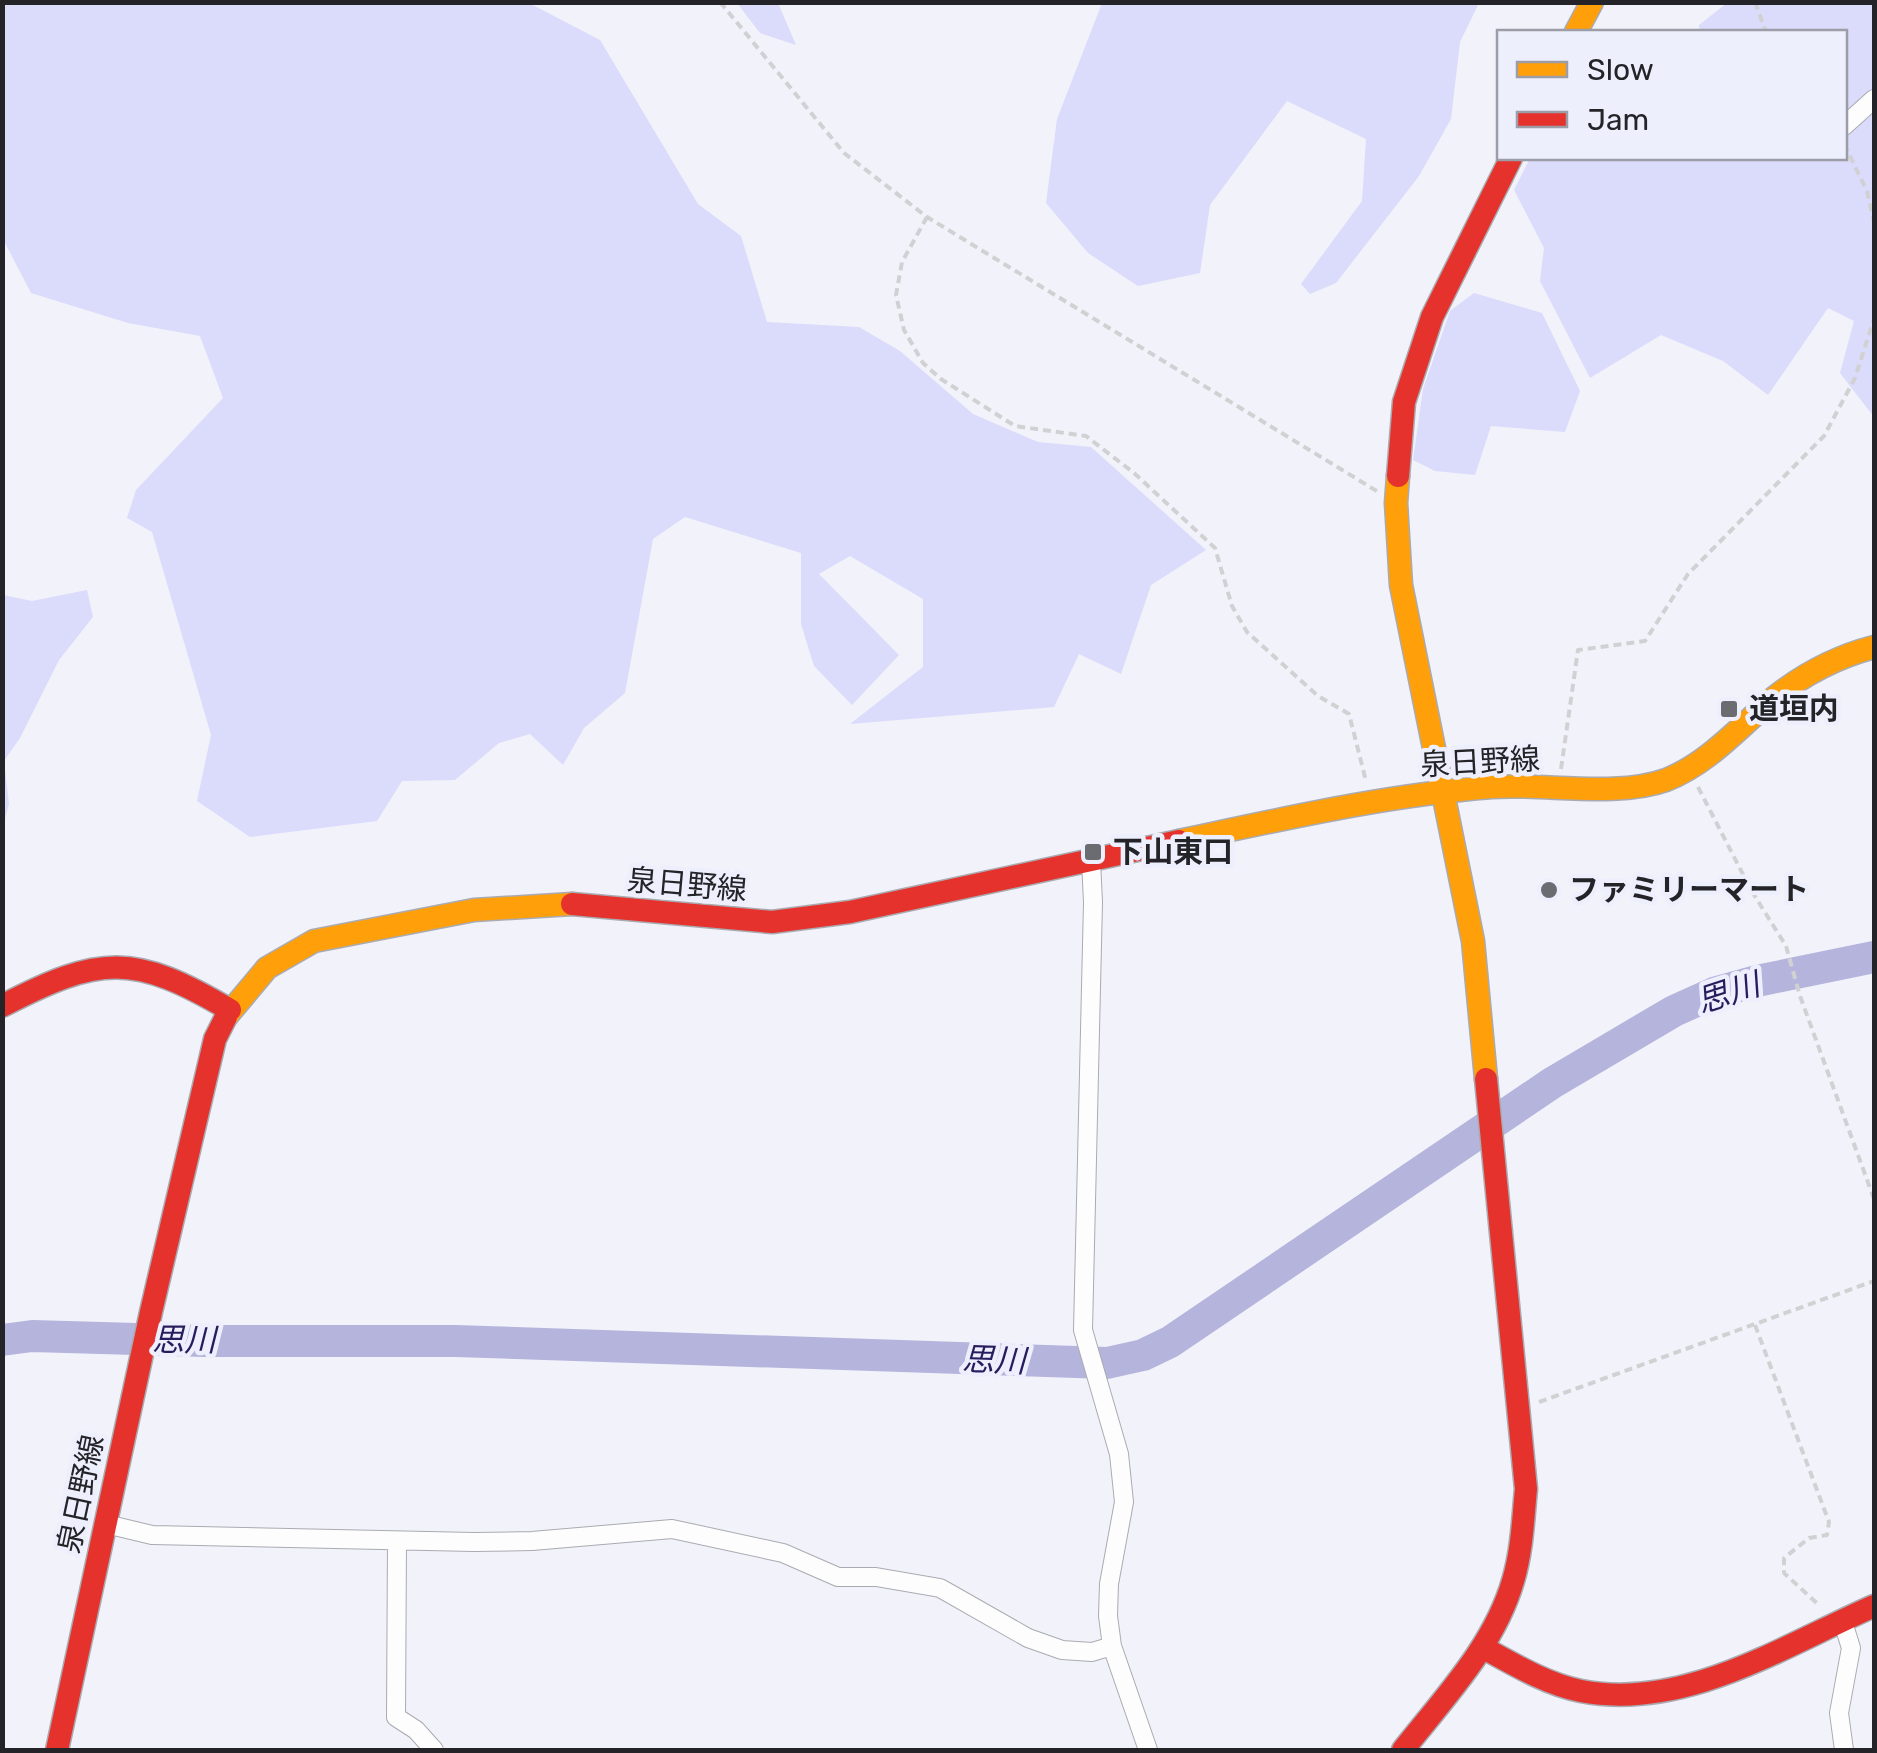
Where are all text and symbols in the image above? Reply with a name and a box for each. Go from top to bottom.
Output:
legend [1497,30,1847,160]
text: Slow [1587,52,1654,88]
text: Jam [1587,102,1649,138]
place label: 道垣内 [1749,691,1839,727]
marker: 道垣内 [1718,698,1740,720]
street label: 泉日野線 [1419,741,1541,783]
place label: 下山東口 [1113,834,1233,870]
marker: 下山東口 [1082,841,1104,863]
street label: 泉日野線 [626,862,748,908]
place label: ファミリーマート [1569,872,1809,908]
marker: ファミリーマート [1538,879,1560,901]
water label: 思川 [1692,964,1767,1021]
water label: 思川 [152,1321,219,1359]
water label: 思川 [961,1340,1030,1380]
street label: 泉日野線 [51,1432,111,1556]

